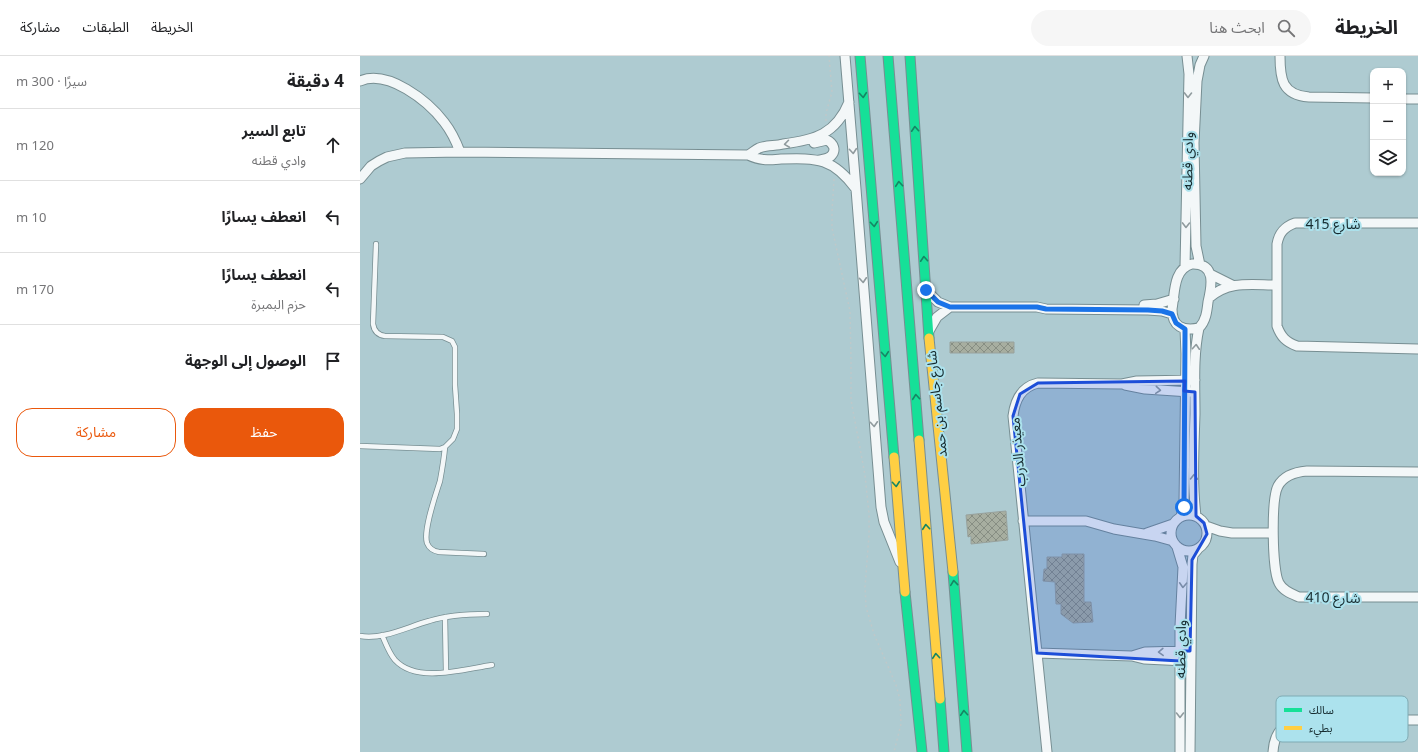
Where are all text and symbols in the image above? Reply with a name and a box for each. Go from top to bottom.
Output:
search box [1031,10,1311,46]
text: الخريطة [1335,14,1398,40]
text: مشاركة [20,17,60,36]
text: الطبقات [82,17,129,36]
text: الخريطة [151,17,193,36]
text: ابحث هنا [1209,17,1265,37]
icon: search [1275,17,1297,39]
map controls [1370,68,1406,176]
button: + [1370,68,1406,104]
text: 4 دقيقة [287,69,344,92]
text: سيرًا · 300 m [16,72,87,90]
one-way arrow [859,92,868,98]
one-way arrow [1184,92,1192,98]
button: − [1370,104,1406,140]
text: تابع السير [242,120,306,140]
one-way arrow [911,126,920,132]
street label: وادي قطنه [1177,132,1199,190]
icon: ahead [322,134,344,156]
text: 120 m [16,136,54,154]
one-way arrow [784,139,790,148]
button: layers [1370,140,1406,176]
one-way arrow [849,148,858,154]
text: وادي قطنه [252,151,306,169]
one-way arrow [894,181,903,187]
text: انعطف يسارًا [222,206,306,226]
icon: left [322,206,344,228]
text: 10 m [16,208,46,226]
street label: شارع 415 [1306,214,1360,235]
one-way arrow [869,221,878,227]
one-way arrow [1182,222,1190,228]
one-way arrow [920,256,929,262]
text: انعطف يسارًا [222,264,306,284]
one-way arrow [859,277,868,283]
icon: left [322,278,344,300]
text: 170 m [16,280,54,298]
route end [917,281,935,299]
text: حزم البمبرة [251,295,306,313]
one-way arrow [1192,344,1201,350]
text: الوصول إلى الوجهة [185,350,306,370]
icon: arrive [322,350,344,372]
street label: شارع جاسم بن حمد [921,350,953,458]
one-way arrow [880,351,889,357]
one-way arrow [1155,385,1161,394]
one-way arrow [911,394,920,400]
button: مشاركة [16,408,176,457]
button: حفظ [184,408,344,457]
street label: معيذر الدرب [1005,417,1029,487]
one-way arrow [870,421,879,427]
one-way arrow [1190,474,1198,480]
one-way arrow [891,480,900,487]
route start [1175,498,1193,516]
one-way arrow [921,524,930,530]
one-way arrow [950,580,959,587]
one-way arrow [1178,582,1187,588]
street label: شارع 410 [1305,587,1361,609]
street label: وادي قطنه [1170,620,1192,678]
one-way arrow [1158,647,1164,656]
one-way arrow [932,653,941,660]
legend [1276,696,1408,742]
text: سالك [1309,702,1334,717]
one-way arrow [960,710,969,716]
one-way arrow [1176,712,1184,718]
text: بطيء [1309,720,1332,738]

